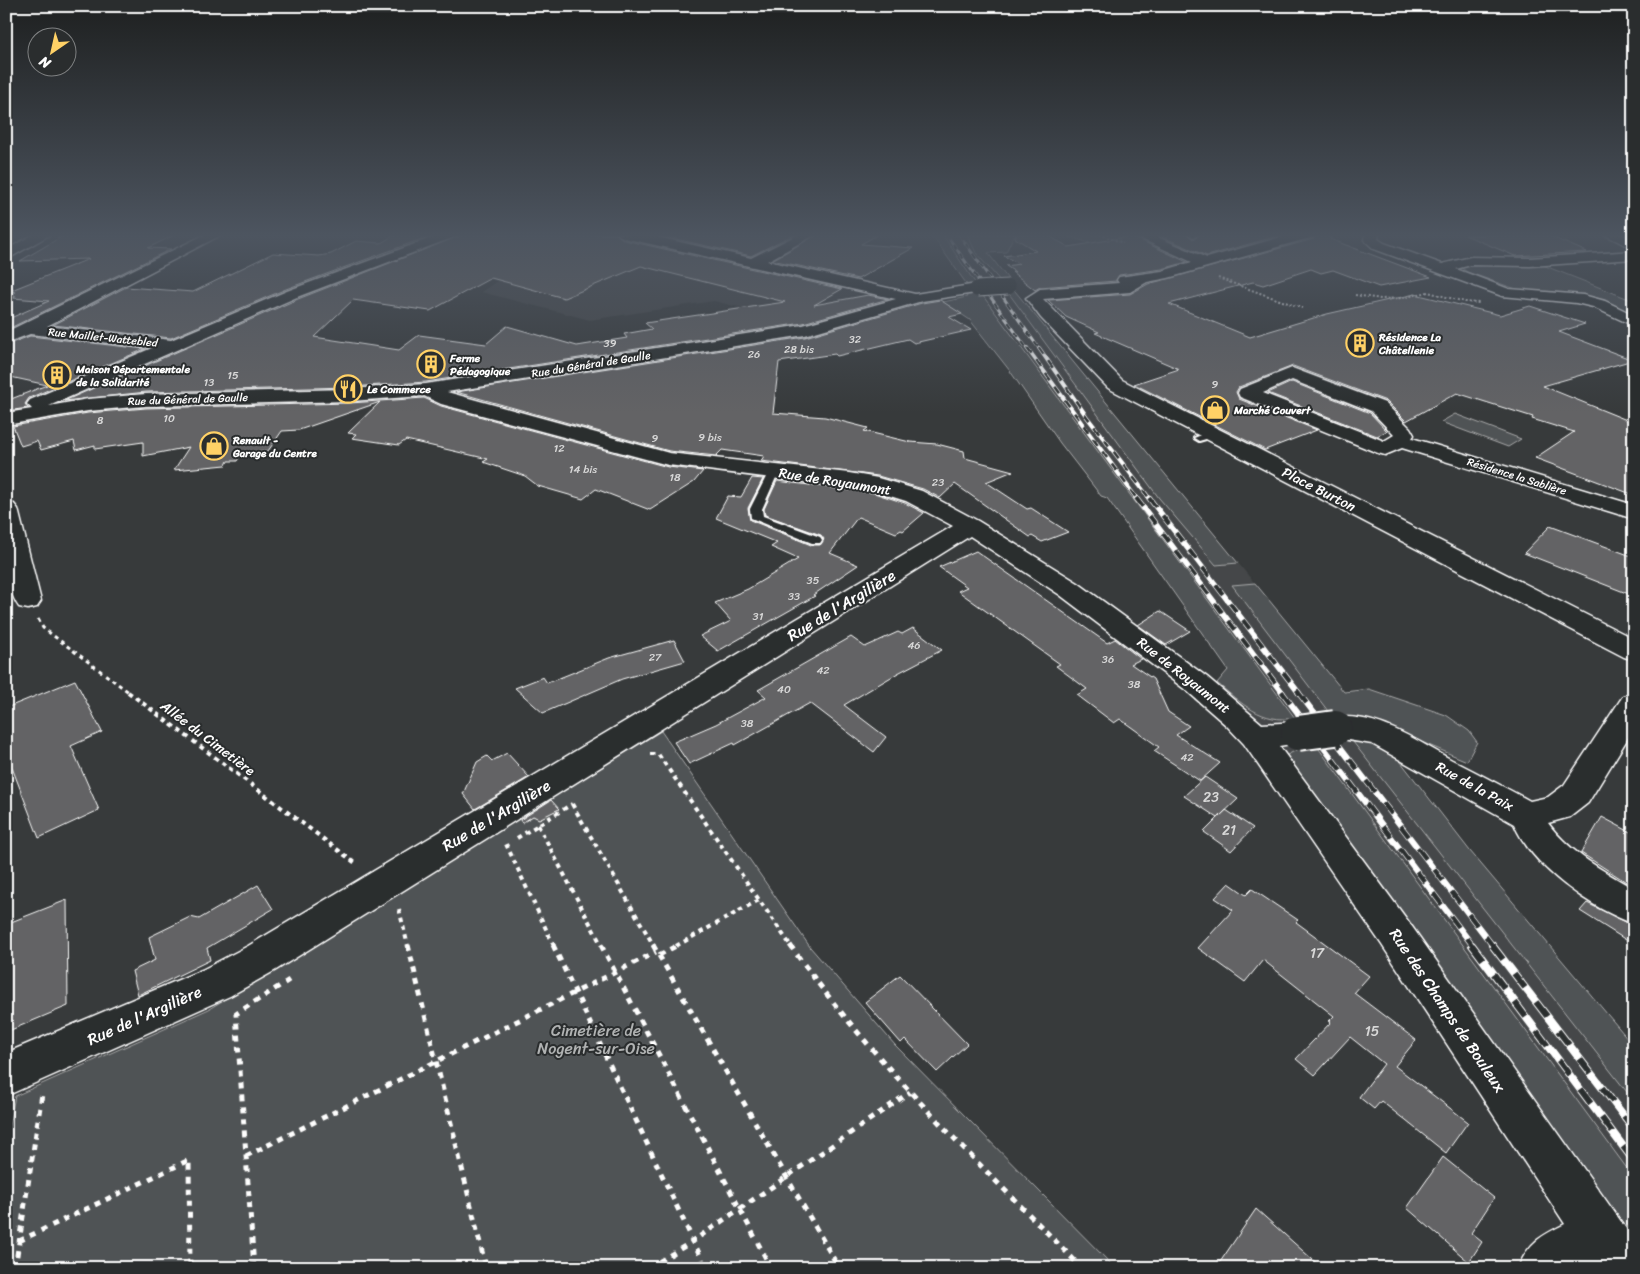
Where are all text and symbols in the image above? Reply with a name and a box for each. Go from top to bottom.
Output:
north arrow [28,28,78,78]
text: N [34,49,57,76]
street label: Rue Maillet-Wattebled [47,322,160,353]
building icon: Résidence La Châtellenie [1345,328,1375,358]
place label: Résidence La Châtellenie [1378,328,1442,360]
house number: 32 [849,330,862,349]
house number: 39 [604,334,617,353]
house number: 28 bis [784,340,815,359]
house number: 26 [748,345,760,364]
street label: Rue du Général de Gaulle [530,346,652,383]
building icon: Ferme Pédagogique [416,349,446,379]
place label: Ferme Pédagogique [449,349,511,381]
building icon: Maison Départementale de la Solidarité [42,360,72,390]
place label: Maison Départementale de la Solidarité [75,360,191,392]
house number: 15 [227,366,239,385]
house number: 13 [204,373,214,392]
restaurant icon: Le Commerce [333,374,363,404]
house number: 9 [1212,375,1219,394]
place label: Le Commerce [367,380,431,399]
street label: Rue du Général de Gaulle [128,388,249,411]
shop icon: Marché Couvert [1200,395,1230,425]
place label: Marché Couvert [1233,401,1312,420]
house number: 10 [163,409,175,428]
house number: 8 [97,411,104,430]
house number: 9 bis [698,428,723,447]
house number: 9 [652,429,659,448]
shop icon: Renault - Garage du Centre [199,431,229,461]
place label: Renault - Garage du Centre [232,431,317,463]
house number: 12 [553,439,565,458]
street label: Résidence la Sablière [1465,452,1569,501]
house number: 14 bis [569,460,598,479]
street label: Rue de Royaumont [777,460,893,503]
street label: Place Burton [1277,460,1361,519]
house number: 18 [669,468,681,487]
house number: 23 [932,473,944,492]
street label: Rue de l'Argilière [781,561,901,649]
house number: 35 [807,571,820,590]
house number: 33 [788,587,800,606]
house number: 31 [753,607,764,626]
street label: Rue de Royaumont [1131,631,1236,720]
house number: 46 [907,636,921,655]
house number: 27 [649,648,662,667]
house number: 36 [1102,650,1114,669]
house number: 42 [816,661,830,680]
house number: 38 [1128,675,1141,694]
house number: 40 [777,680,791,699]
street label: Allée du Cimetière [154,694,261,783]
house number: 38 [741,714,754,733]
house number: 42 [1180,748,1194,767]
street label: Rue de la Paix [1431,755,1519,819]
street label: Rue de l'Argilière [436,771,556,859]
house number: 23 [1203,785,1219,810]
house number: 21 [1222,818,1236,843]
street label: Rue des Champs de Bouleux [1382,922,1514,1099]
house number: 17 [1310,941,1325,966]
street label: Rue de l'Argilière [82,977,206,1054]
park label: Cimetière de Nogent-sur-Oise [537,1016,655,1063]
house number: 15 [1365,1019,1380,1044]

